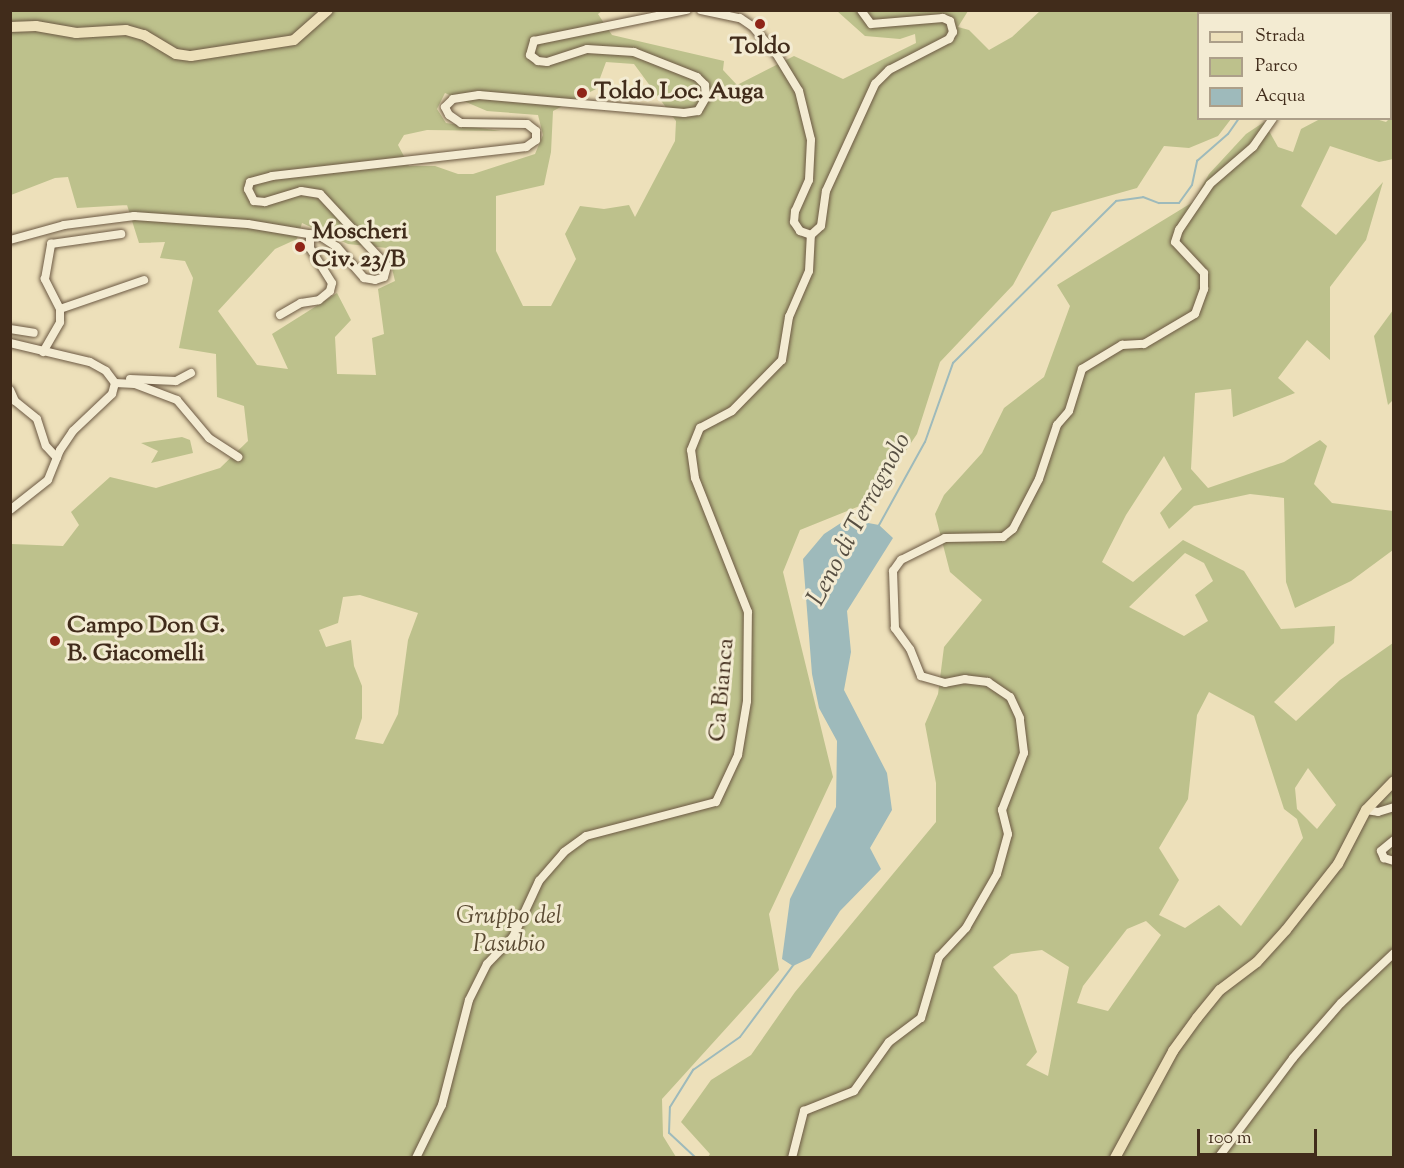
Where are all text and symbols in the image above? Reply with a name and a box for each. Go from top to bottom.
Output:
legend [1197,12,1392,120]
marker: Toldo [753,17,767,31]
text: Strada [1255,24,1305,50]
place label: Toldo [730,34,790,62]
text: Parco [1255,54,1298,80]
place label: Toldo Loc. Auga [594,79,764,107]
text: Acqua [1255,84,1305,110]
marker: Toldo Loc. Auga [575,86,589,100]
place label: Moscheri Civ. 23/B [312,219,408,275]
marker: Moscheri Civ. 23/B [293,240,307,254]
water label: Leno di Terragnolo [801,428,919,612]
place label: Campo Don G. B. Giacomelli [67,613,225,669]
marker: Campo Don G. B. Giacomelli [48,634,62,648]
street label: Ca Bianca [704,637,742,743]
park label: Gruppo del Pasubio [456,904,562,960]
scale bar [1200,1117,1320,1155]
text: 100 m [1208,1126,1252,1152]

